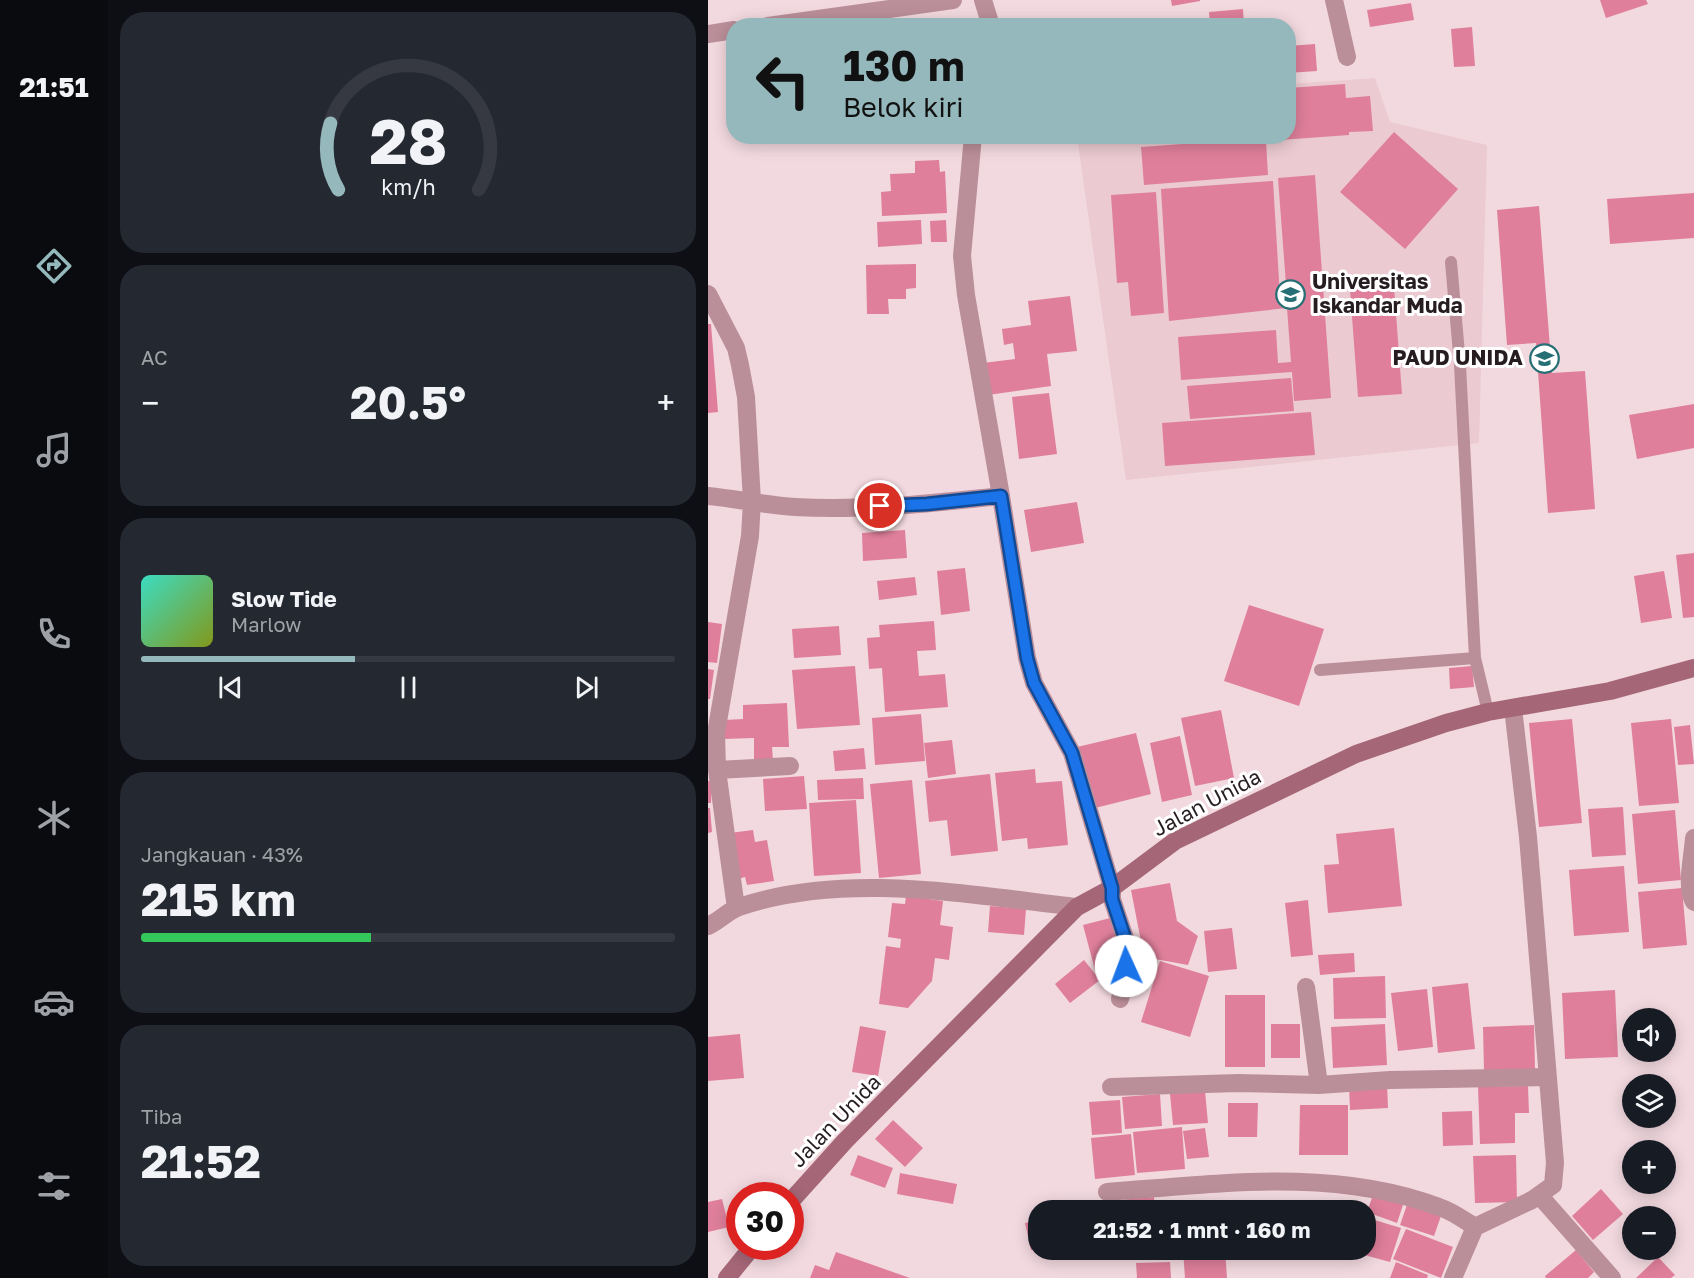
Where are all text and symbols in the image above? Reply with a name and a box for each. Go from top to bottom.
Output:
text: 130 m [843,40,965,90]
icon: left [744,42,822,120]
text: 21:51 [19,71,89,103]
text: Belok kiri [843,91,964,123]
text: 28 [369,103,447,178]
text: km/h [381,174,435,200]
icon: directions [33,245,75,287]
place label: Universitas Iskandar Muda [1312,268,1463,318]
school or university icon: Universitas Iskandar Muda [1275,278,1307,310]
school or university icon: PAUD UNIDA [1528,342,1560,374]
place label: PAUD UNIDA [1392,344,1523,370]
text: AC [141,345,168,369]
text: 20.5° [350,375,466,429]
text: − [141,383,159,422]
text: + [657,383,675,422]
icon: music [33,429,75,471]
pin [854,480,905,531]
icon: arrive [863,489,896,522]
text: Slow Tide [231,585,337,612]
text: Marlow [231,612,302,636]
icon: phone [33,613,75,655]
icon: previous [214,671,247,704]
icon: pause [392,671,425,704]
icon: next [570,671,603,704]
street label: Jalan Unida [1148,763,1265,842]
icon: climate [33,797,75,839]
text: Jangkauan · 43% [141,842,303,866]
text: 215 km [141,872,296,926]
position arrow [1094,934,1158,998]
icon: car [33,981,75,1023]
map controls [1622,1008,1676,1260]
button: sound [1622,1008,1676,1062]
street label: Jalan Unida [785,1068,886,1172]
button: layers [1622,1074,1676,1128]
text: Tiba [141,1104,182,1128]
text: 21:52 [141,1134,261,1188]
button: + [1622,1140,1676,1194]
icon: filters [33,1165,75,1207]
speed limit sign: 30 [726,1182,804,1260]
button: − [1622,1206,1676,1260]
text: 21:52 · 1 mnt · 160 m [1093,1216,1311,1243]

